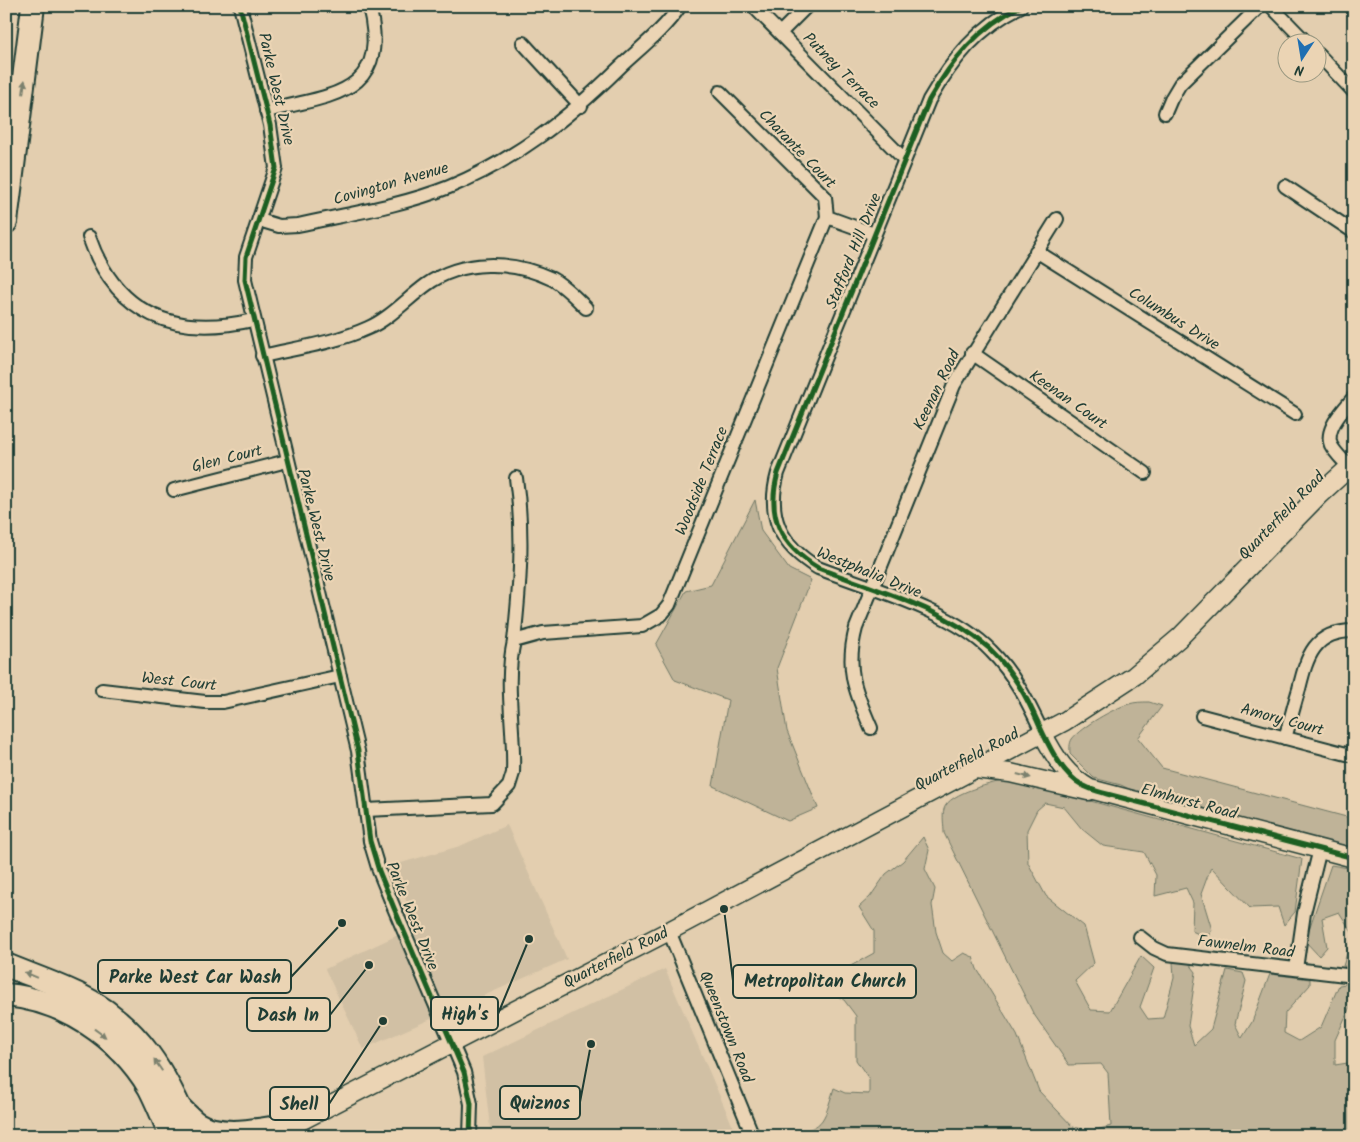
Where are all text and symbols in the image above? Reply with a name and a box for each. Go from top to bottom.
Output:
street label: Putney Terrace [797,27,885,115]
street label: Parke West Drive [251,30,301,148]
north arrow [1278,32,1328,82]
text: N [1293,58,1306,81]
one-way arrow [20,79,28,95]
street label: Charante Court [752,103,842,195]
street label: Covington Avenue [330,156,452,212]
street label: Stafford Hill Drive [819,189,889,313]
street label: Columbus Drive [1123,281,1225,357]
street label: Keenan Road [907,345,968,435]
street label: Keenan Court [1024,364,1113,437]
street label: Woodside Terrace [669,423,735,539]
street label: Glen Court [189,438,266,480]
street label: Quarterfield Road [1233,465,1332,566]
street label: Parke West Drive [290,466,342,584]
street label: Westphalia Drive [813,541,925,605]
street label: West Court [140,666,218,698]
street label: Amory Court [1238,697,1327,743]
street label: Quarterfield Road [910,721,1025,798]
one-way arrow [1016,772,1031,780]
street label: Elmhurst Road [1138,777,1241,827]
street label: Parke West Drive [379,858,445,974]
street label: Quarterfield Road [559,920,674,995]
street label: Fawnelm Road [1196,929,1297,965]
callout: Parke West Car Wash [98,960,291,993]
text: Parke West Car Wash [109,964,281,993]
callout: Metropolitan Church [733,965,916,998]
street label: Queenstown Road [692,967,760,1088]
text: Metropolitan Church [744,968,906,997]
one-way arrow [23,971,38,978]
callout: High's [431,997,498,1030]
callout: Dash In [247,998,330,1031]
text: High's [441,1001,489,1030]
text: Dash In [257,1002,319,1031]
one-way arrow [93,1028,106,1039]
one-way arrow [153,1059,163,1072]
callout: Quiznos [500,1086,580,1119]
callout: Shell [270,1087,329,1120]
text: Quiznos [510,1090,571,1119]
text: Shell [280,1091,318,1120]

